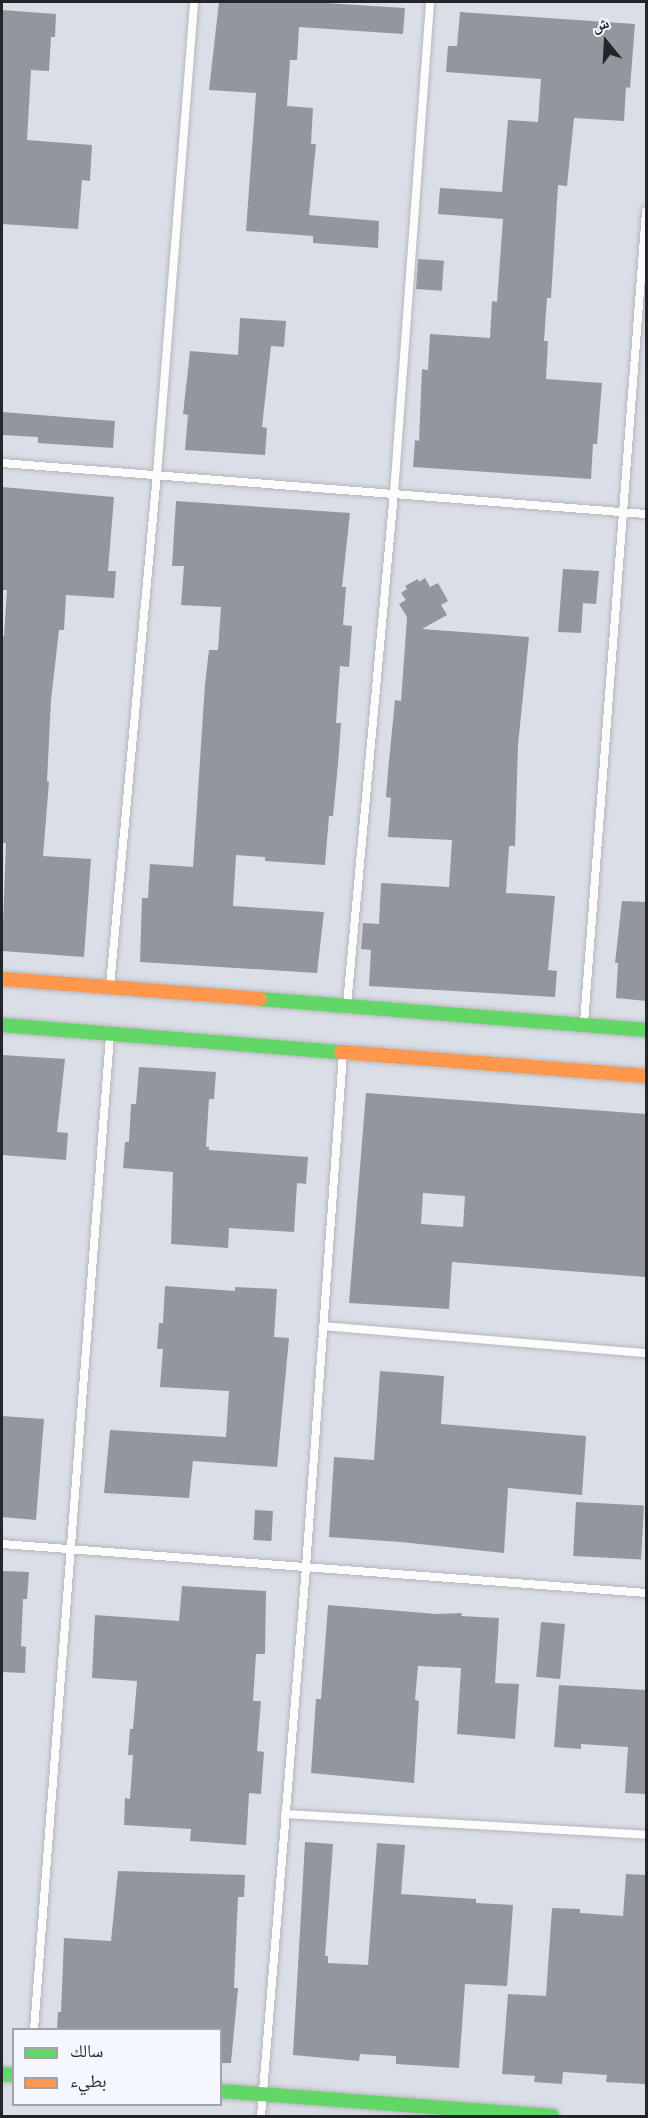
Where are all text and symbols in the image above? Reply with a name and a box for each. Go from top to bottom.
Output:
north arrow [576,12,636,72]
text: ش [589,13,612,37]
legend [12,2028,222,2106]
text: سالك [70,2040,103,2062]
text: بطيء [70,2070,107,2092]

